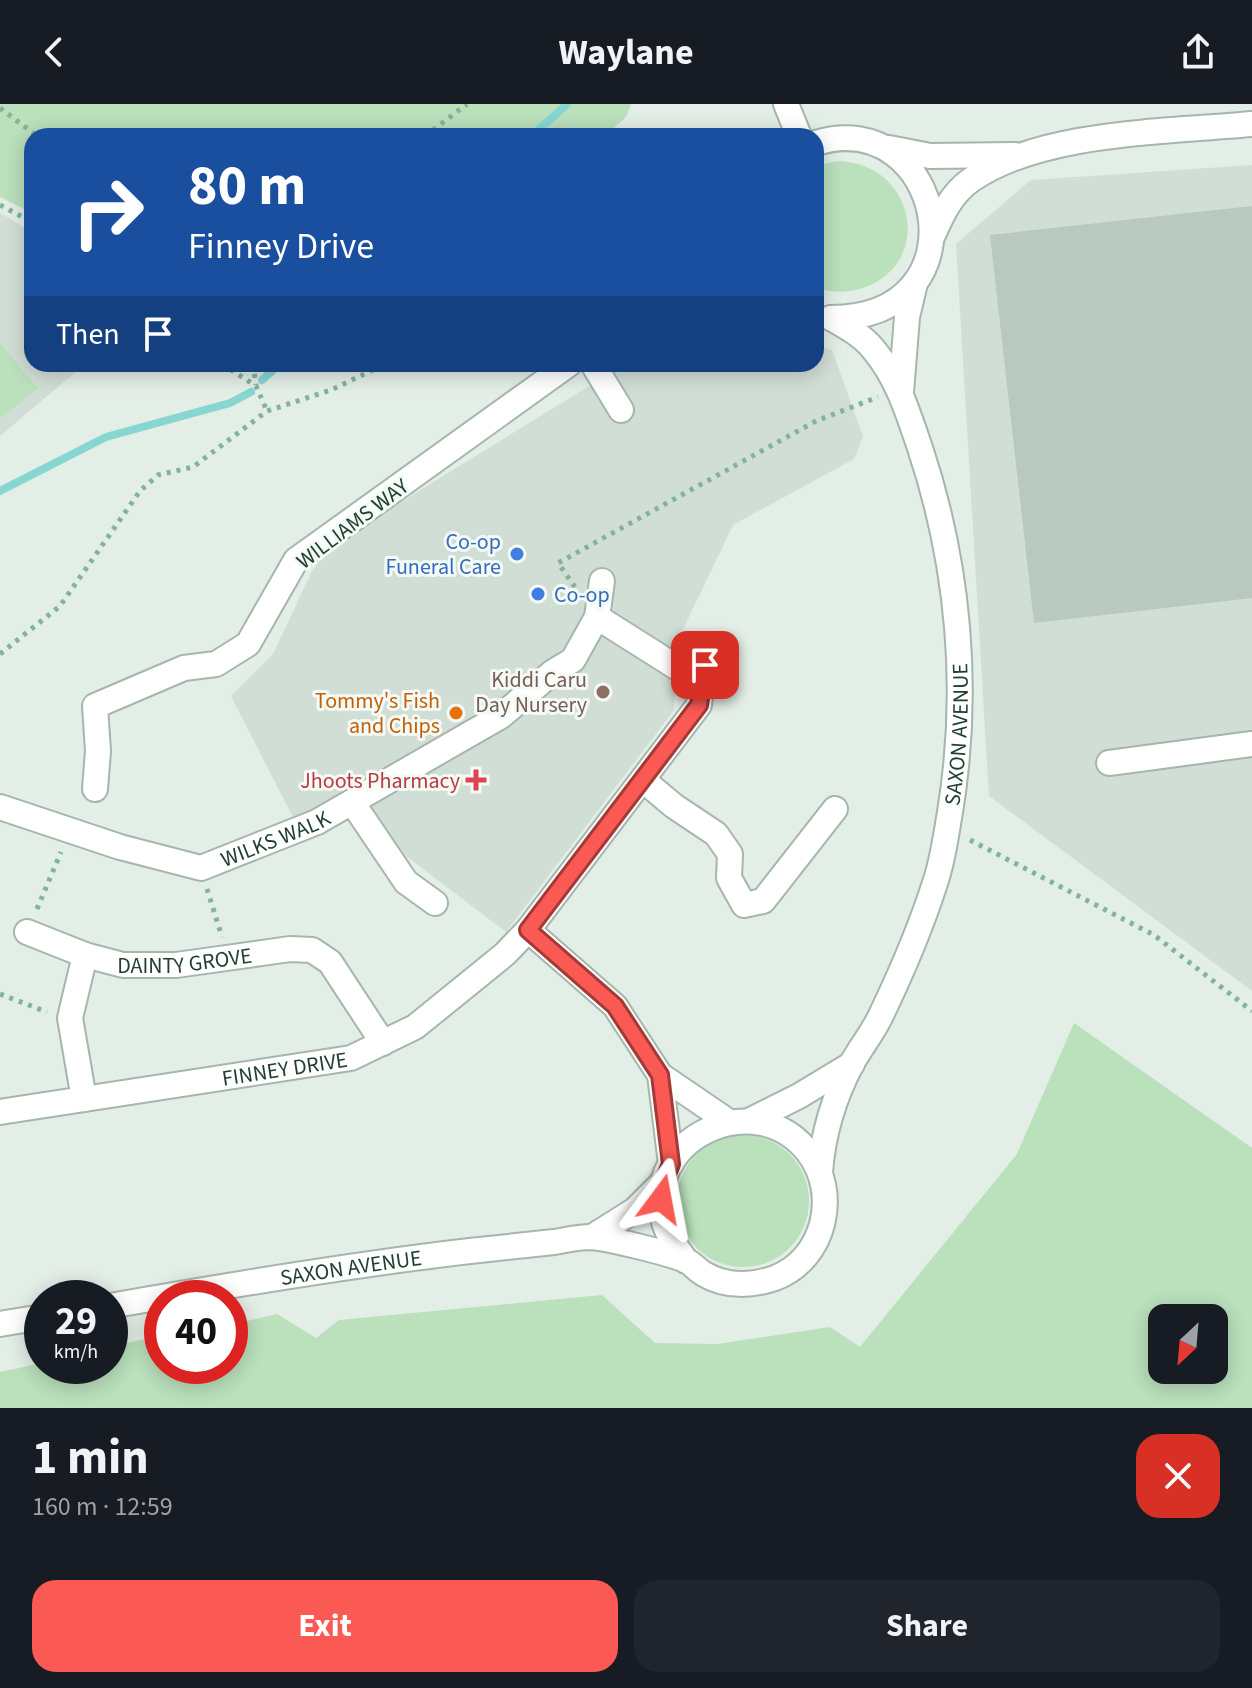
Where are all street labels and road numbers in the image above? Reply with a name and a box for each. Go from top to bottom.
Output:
street label: WILLIAMS WAY [290,470,416,577]
street label: SAXON AVENUE [936,663,977,808]
street label: WILKS WALK [216,803,337,876]
street label: DAINTY GROVE [117,940,254,982]
street label: FINNEY DRIVE [220,1044,350,1095]
street label: SAXON AVENUE [278,1242,424,1294]

